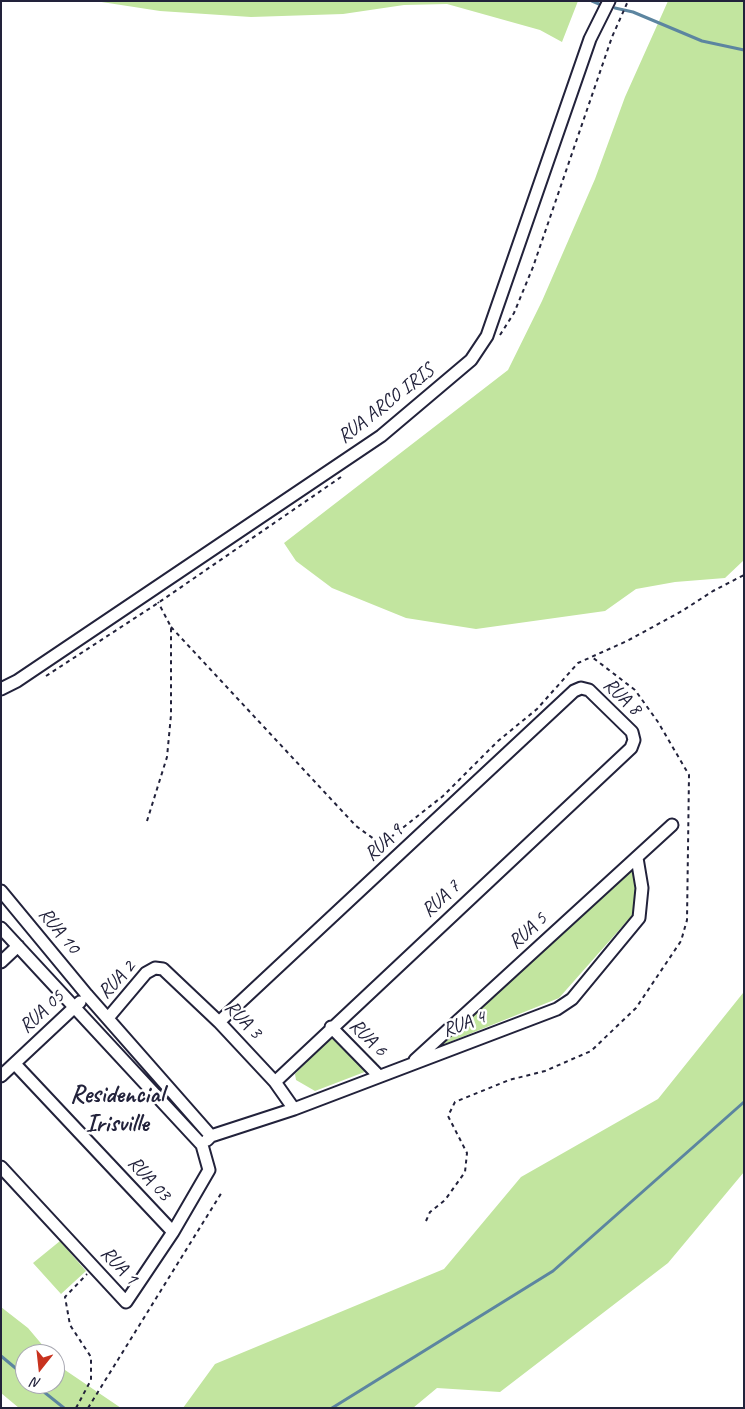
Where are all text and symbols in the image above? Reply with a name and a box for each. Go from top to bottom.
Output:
street label: RUA ARCO IRIS [333,359,439,449]
street label: RUA 8 [598,673,646,721]
street label: RUA 9 [360,819,408,867]
street label: RUA 7 [417,875,465,923]
street label: RUA 10 [33,903,85,959]
street label: RUA 5 [504,907,552,955]
street label: RUA 2 [93,956,141,1004]
street label: RUA 05 [14,985,70,1039]
street label: RUA 3 [219,996,267,1044]
street label: RUA 4 [439,1005,489,1043]
street label: RUA 6 [344,1014,392,1062]
district label: Residencial Irisville [70,1080,164,1139]
street label: RUA 03 [122,1151,176,1207]
street label: RUA 1 [95,1242,143,1290]
north arrow [15,1344,65,1394]
text: N [29,1374,43,1392]

